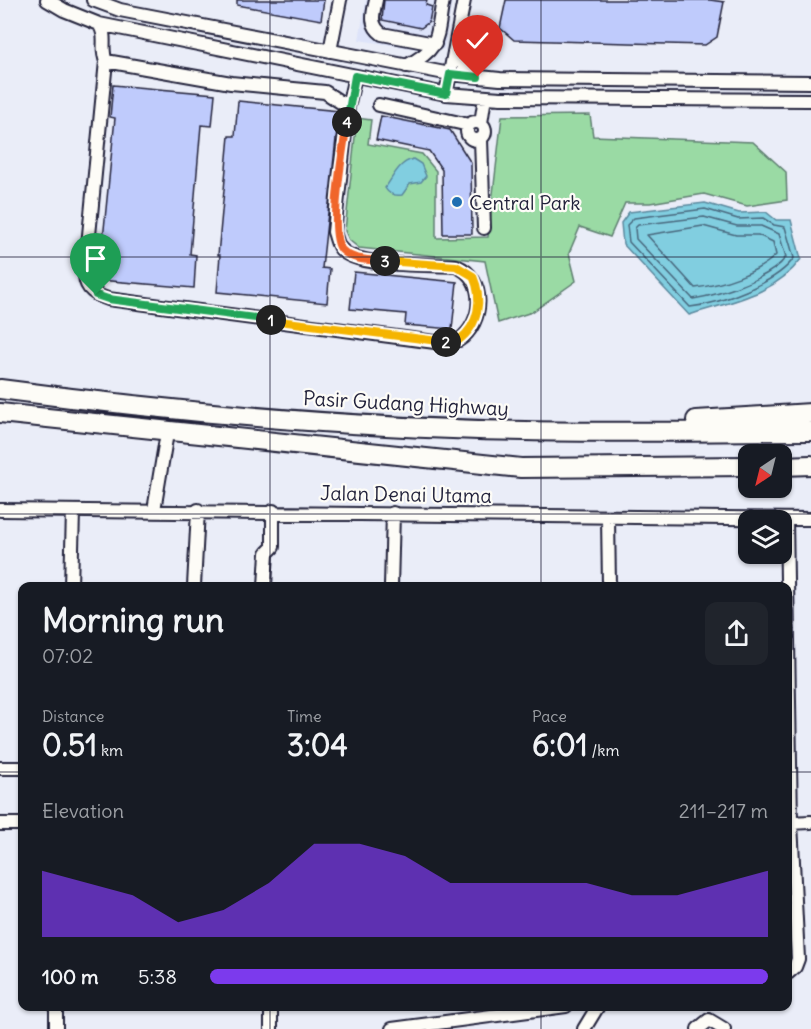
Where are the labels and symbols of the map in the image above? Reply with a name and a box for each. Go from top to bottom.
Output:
pin [452,15,503,77]
pin: 4 [332,107,362,137]
place label: Central Park [469,190,580,215]
marker: Central Park [450,195,464,209]
pin [70,233,121,295]
pin: 3 [370,246,400,276]
pin: 1 [256,305,286,335]
pin: 2 [431,327,461,357]
street label: Pasir Gudang Highway [302,385,510,421]
north arrow [738,444,792,498]
street label: Jalan Denai Utama [320,480,492,508]

